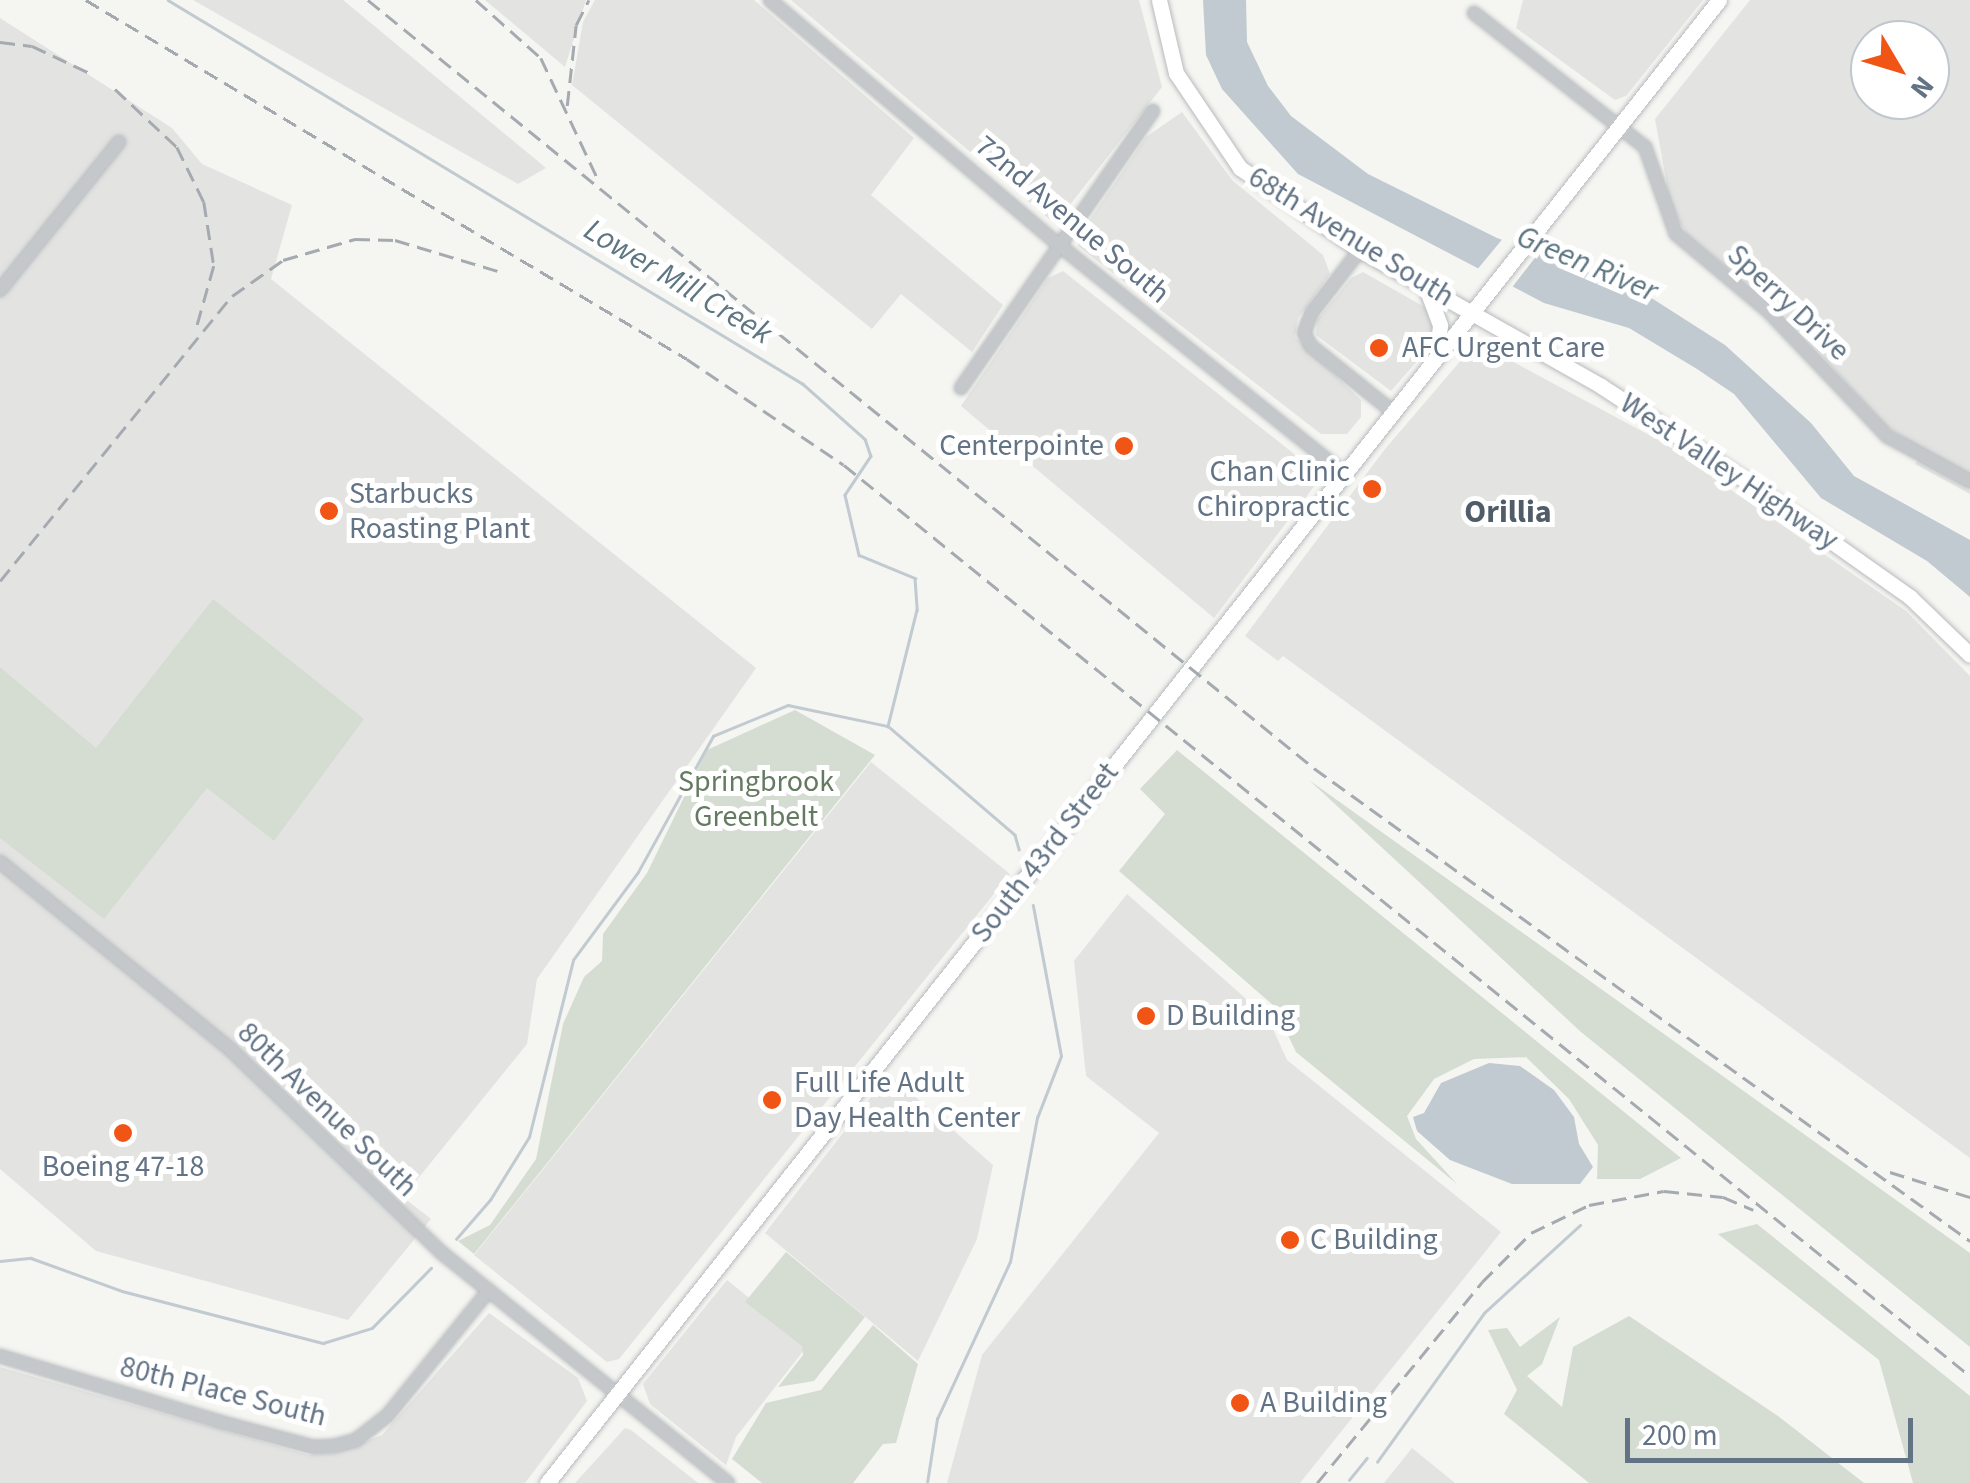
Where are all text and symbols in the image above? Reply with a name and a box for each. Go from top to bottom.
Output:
north arrow [1850,20,1950,120]
text: N [1901,68,1944,107]
street label: 72nd Avenue South [968,128,1176,312]
street label: 68th Avenue South [1241,159,1461,315]
water label: Lower Mill Creek [577,211,779,353]
water label: Green River [1511,217,1663,311]
street label: Sperry Drive [1719,237,1857,369]
place label: AFC Urgent Care [1402,330,1605,366]
marker: AFC Urgent Care [1366,335,1392,361]
street label: West Valley Highway [1613,386,1845,558]
place label: Centerpointe [939,428,1104,464]
marker: Centerpointe [1113,435,1135,457]
place label: Chan Clinic Chiropractic [1197,454,1350,524]
place label: Starbucks Roasting Plant [349,476,530,546]
marker: Chan Clinic Chiropractic [1359,476,1385,502]
district label: Orillia [1464,493,1552,531]
marker: Starbucks Roasting Plant [318,500,340,522]
street label: South 43rd Street [963,756,1127,950]
park label: Springbrook Greenbelt [678,764,834,834]
place label: D Building [1166,998,1295,1034]
marker: D Building [1135,1005,1157,1027]
street label: 80th Avenue South [230,1015,424,1205]
place label: Full Life Adult Day Health Center [794,1065,1020,1136]
marker: Full Life Adult Day Health Center [759,1087,785,1113]
marker: Boeing 47-18 [112,1122,134,1144]
place label: Boeing 47-18 [42,1149,204,1185]
place label: C Building [1310,1222,1438,1258]
marker: C Building [1279,1229,1301,1251]
street label: 80th Place South [116,1349,330,1435]
place label: A Building [1260,1385,1387,1421]
marker: A Building [1229,1392,1251,1414]
scale bar [1630,1398,1918,1460]
text: 200 m [1642,1414,1718,1457]

